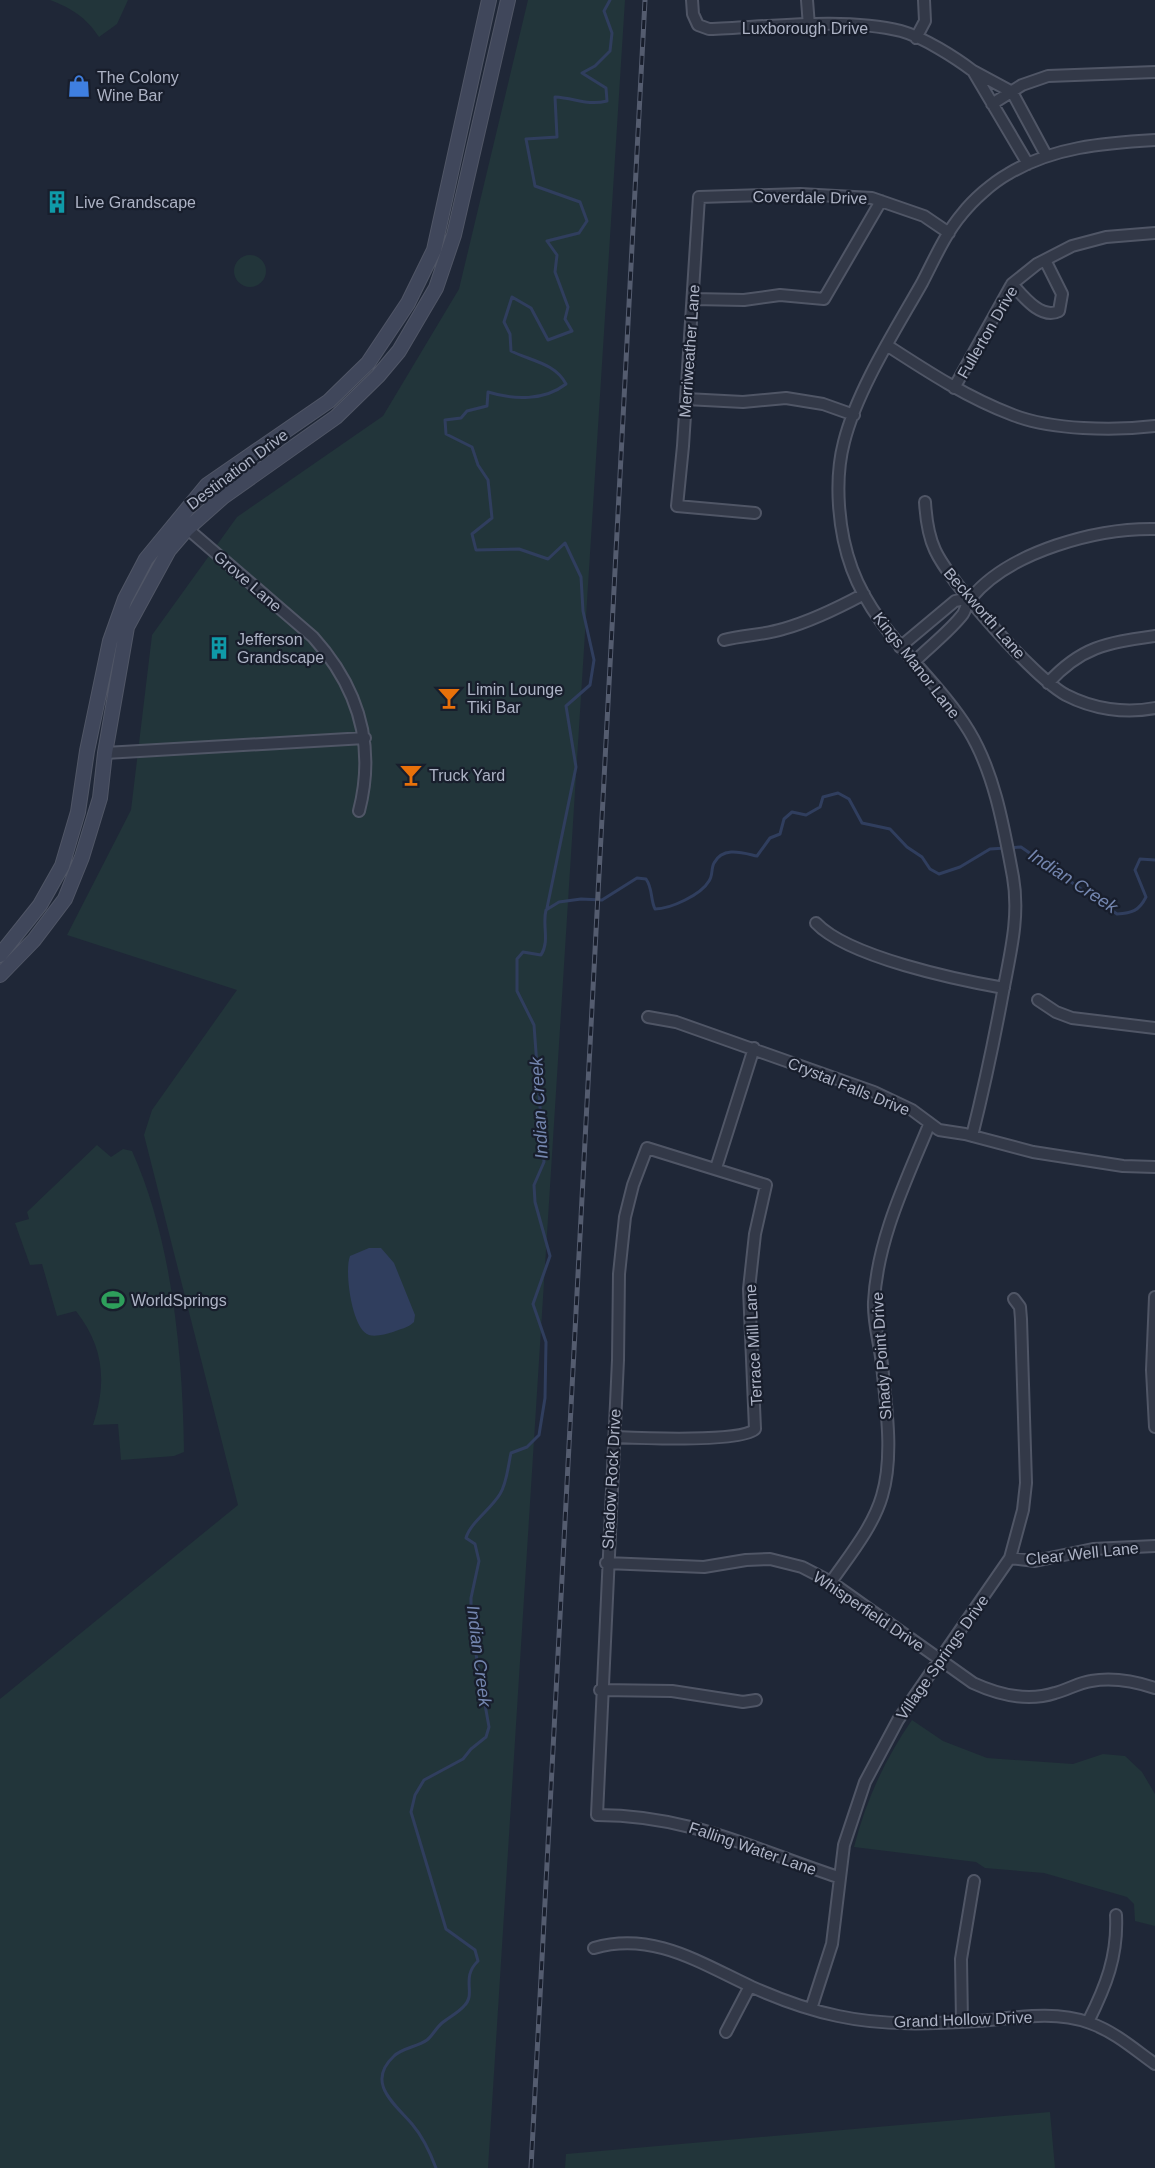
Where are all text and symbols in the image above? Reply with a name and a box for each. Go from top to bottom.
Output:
street label: Luxborough Drive [742,20,868,37]
place label: The Colony Wine Bar [97,69,179,104]
shop icon: The Colony Wine Bar [66,73,92,99]
street label: Coverdale Drive [752,188,868,207]
building icon: Live Grandscape [44,189,70,215]
place label: Live Grandscape [75,194,196,211]
street label: Fullerton Drive [954,283,1021,382]
street label: Merriweather Lane [676,284,703,418]
street label: Destination Drive [184,426,291,513]
street label: Grove Lane [211,548,285,615]
street label: Beckworth Lane [941,564,1029,662]
street label: Kings Manor Lane [870,609,963,722]
place label: Jefferson Grandscape [237,631,324,666]
building icon: Jefferson Grandscape [206,635,232,661]
place label: Limin Lounge Tiki Bar [467,681,563,716]
bar icon: Limin Lounge Tiki Bar [436,685,462,711]
bar icon: Truck Yard [398,762,424,788]
place label: Truck Yard [429,767,505,784]
water label: Indian Creek [1025,845,1122,918]
street label: Crystal Falls Drive [785,1054,912,1119]
water label: Indian Creek [526,1056,552,1159]
street label: Terrace Mill Lane [742,1284,765,1406]
sports icon: WorldSprings [100,1287,126,1313]
street label: Shady Point Drive [869,1291,894,1420]
place label: WorldSprings [131,1292,227,1309]
street label: Shadow Rock Drive [599,1408,624,1550]
street label: Clear Well Lane [1025,1539,1139,1568]
street label: Whisperfield Drive [810,1568,927,1655]
street label: Village Springs Drive [893,1592,992,1723]
water label: Indian Creek [463,1604,495,1709]
street label: Falling Water Lane [687,1819,819,1878]
street label: Grand Hollow Drive [893,2009,1033,2030]

